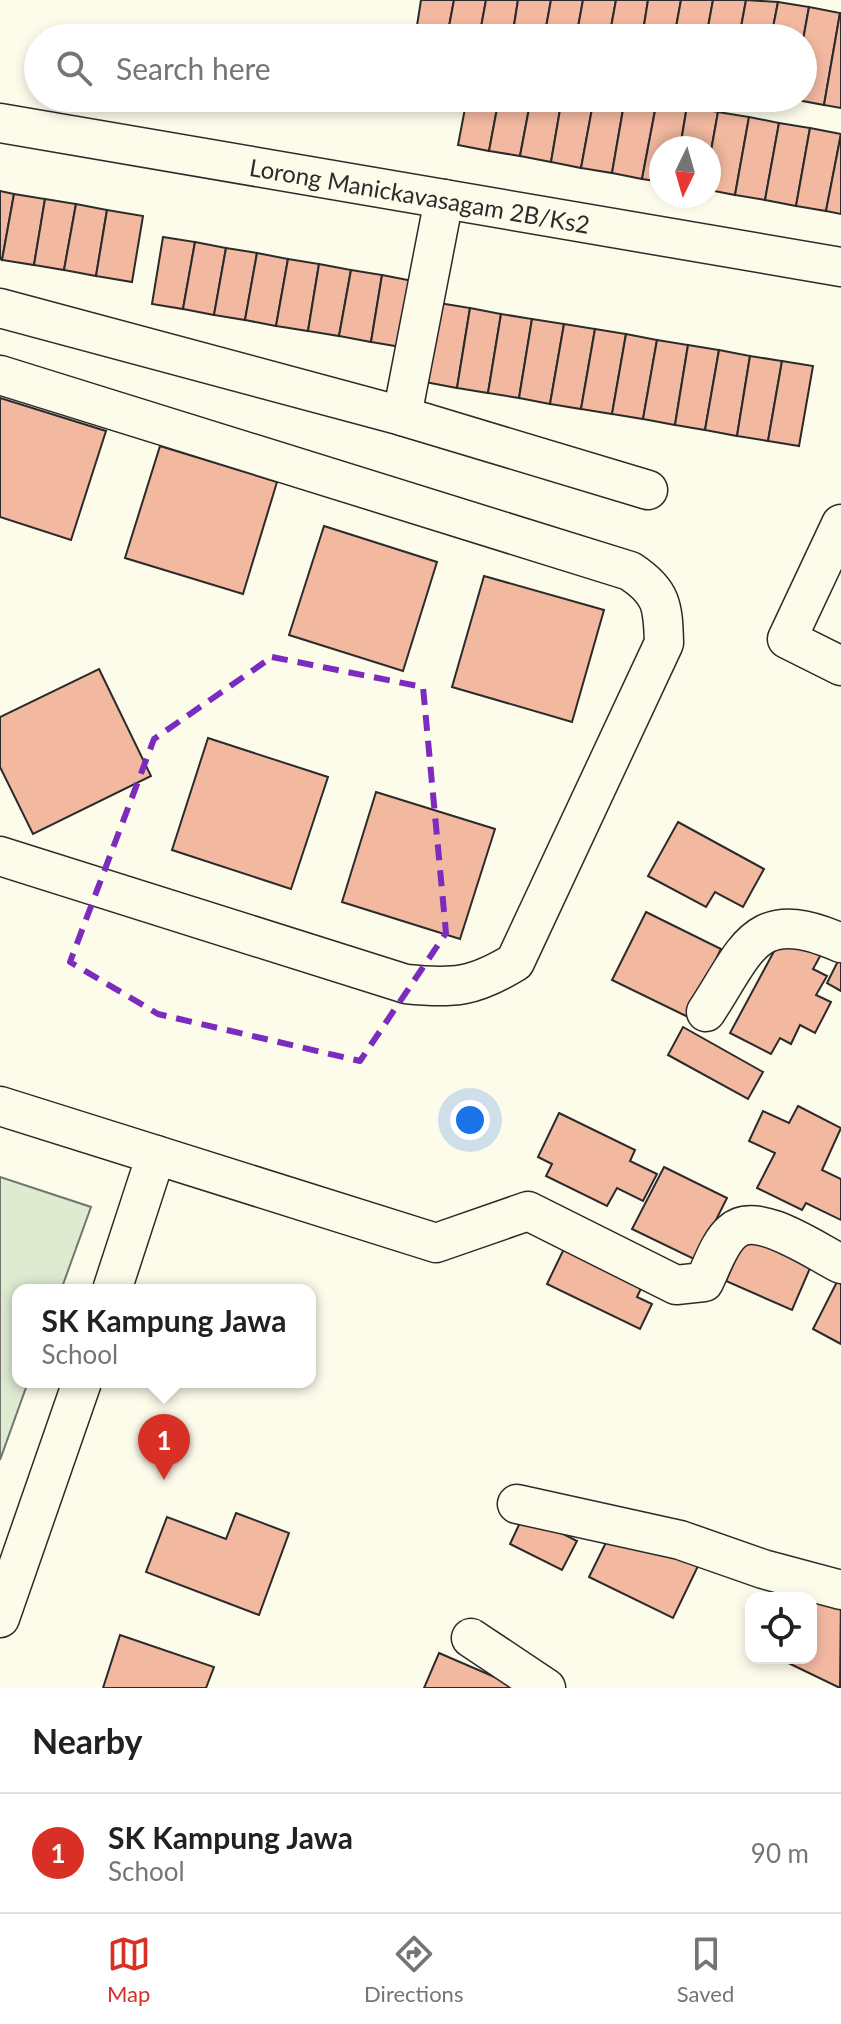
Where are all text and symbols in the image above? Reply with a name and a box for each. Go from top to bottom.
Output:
search box [24,24,817,112]
icon: search [52,46,96,90]
text: Search here [116,50,271,86]
north arrow [649,136,721,208]
street label: Lorong Manickavasagam 2B/Ks2 [248,152,592,238]
your location [450,1100,490,1140]
popup [12,1284,316,1388]
text: SK Kampung Jawa [42,1302,286,1338]
text: School [42,1338,118,1370]
pin: 1 [138,1414,190,1480]
map controls [745,1592,817,1664]
button: locate [745,1592,817,1664]
text: Nearby [32,1720,143,1761]
text: SK Kampung Jawa [108,1819,353,1855]
text: 1 [50,1837,66,1869]
text: 90 m [751,1837,809,1869]
text: School [108,1855,185,1887]
tab: Map [107,1932,151,2007]
tab: Directions [364,1932,463,2007]
tab: Saved [677,1932,734,2007]

